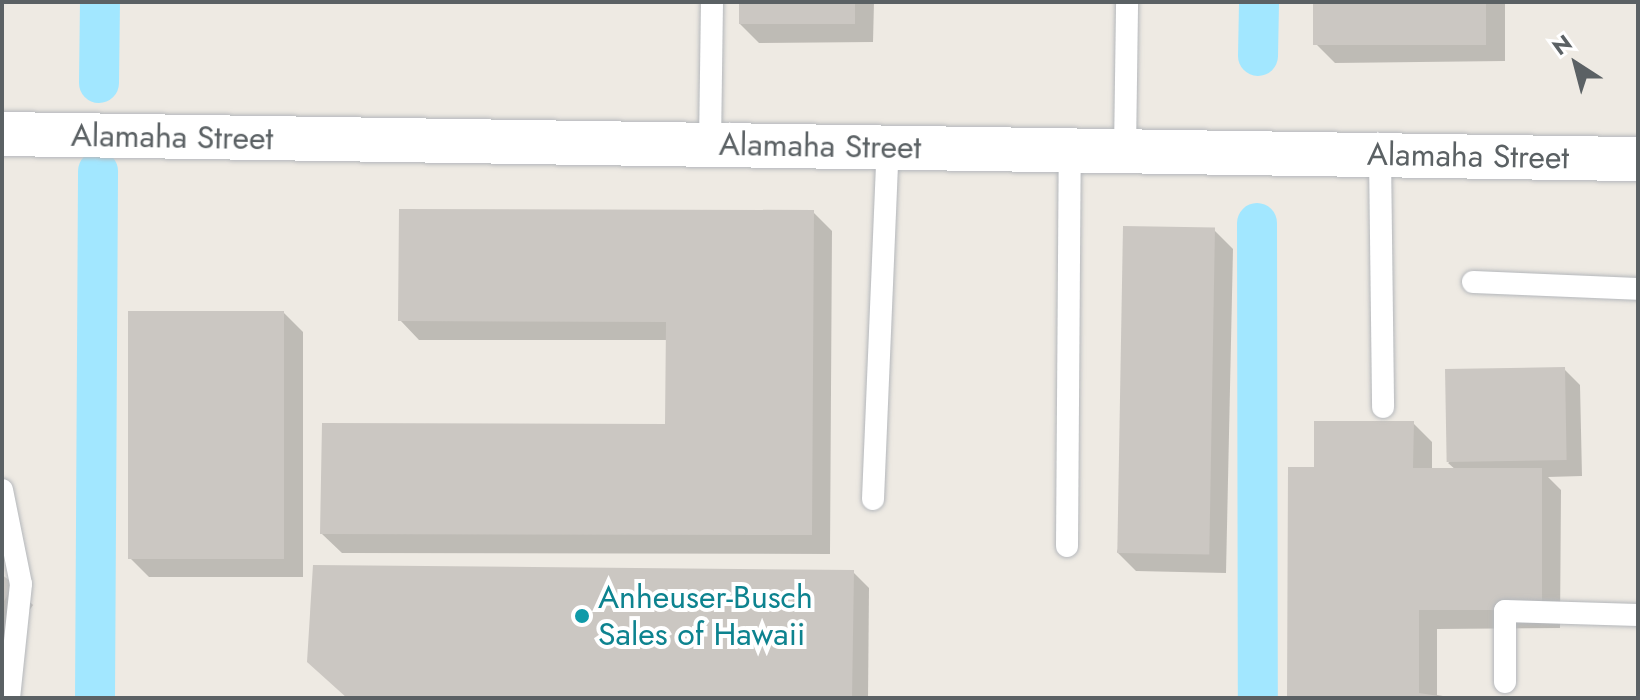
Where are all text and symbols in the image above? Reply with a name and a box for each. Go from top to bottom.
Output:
north arrow [1536,24,1616,104]
text: N [1545,27,1578,63]
street label: Alamaha Street [70,116,274,158]
street label: Alamaha Street [718,125,922,167]
street label: Alamaha Street [1366,135,1570,177]
place label: Anheuser-Busch Sales of Hawaii [598,579,813,654]
marker: Anheuser-Busch Sales of Hawaii [573,607,591,625]

